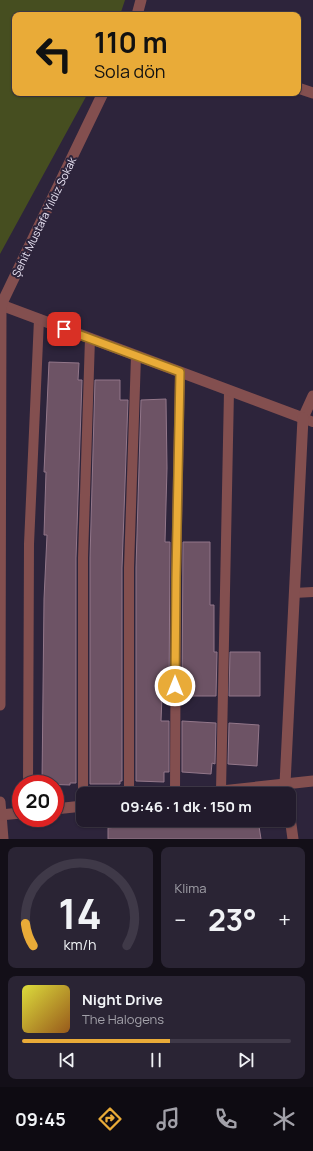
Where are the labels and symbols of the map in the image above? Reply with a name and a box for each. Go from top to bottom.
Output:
street label: Şehit Mustafa Yıldız Sokak [8,154,79,279]
pin [47,312,81,346]
position arrow [154,665,196,707]
speed limit sign: 20 [12,775,64,827]

